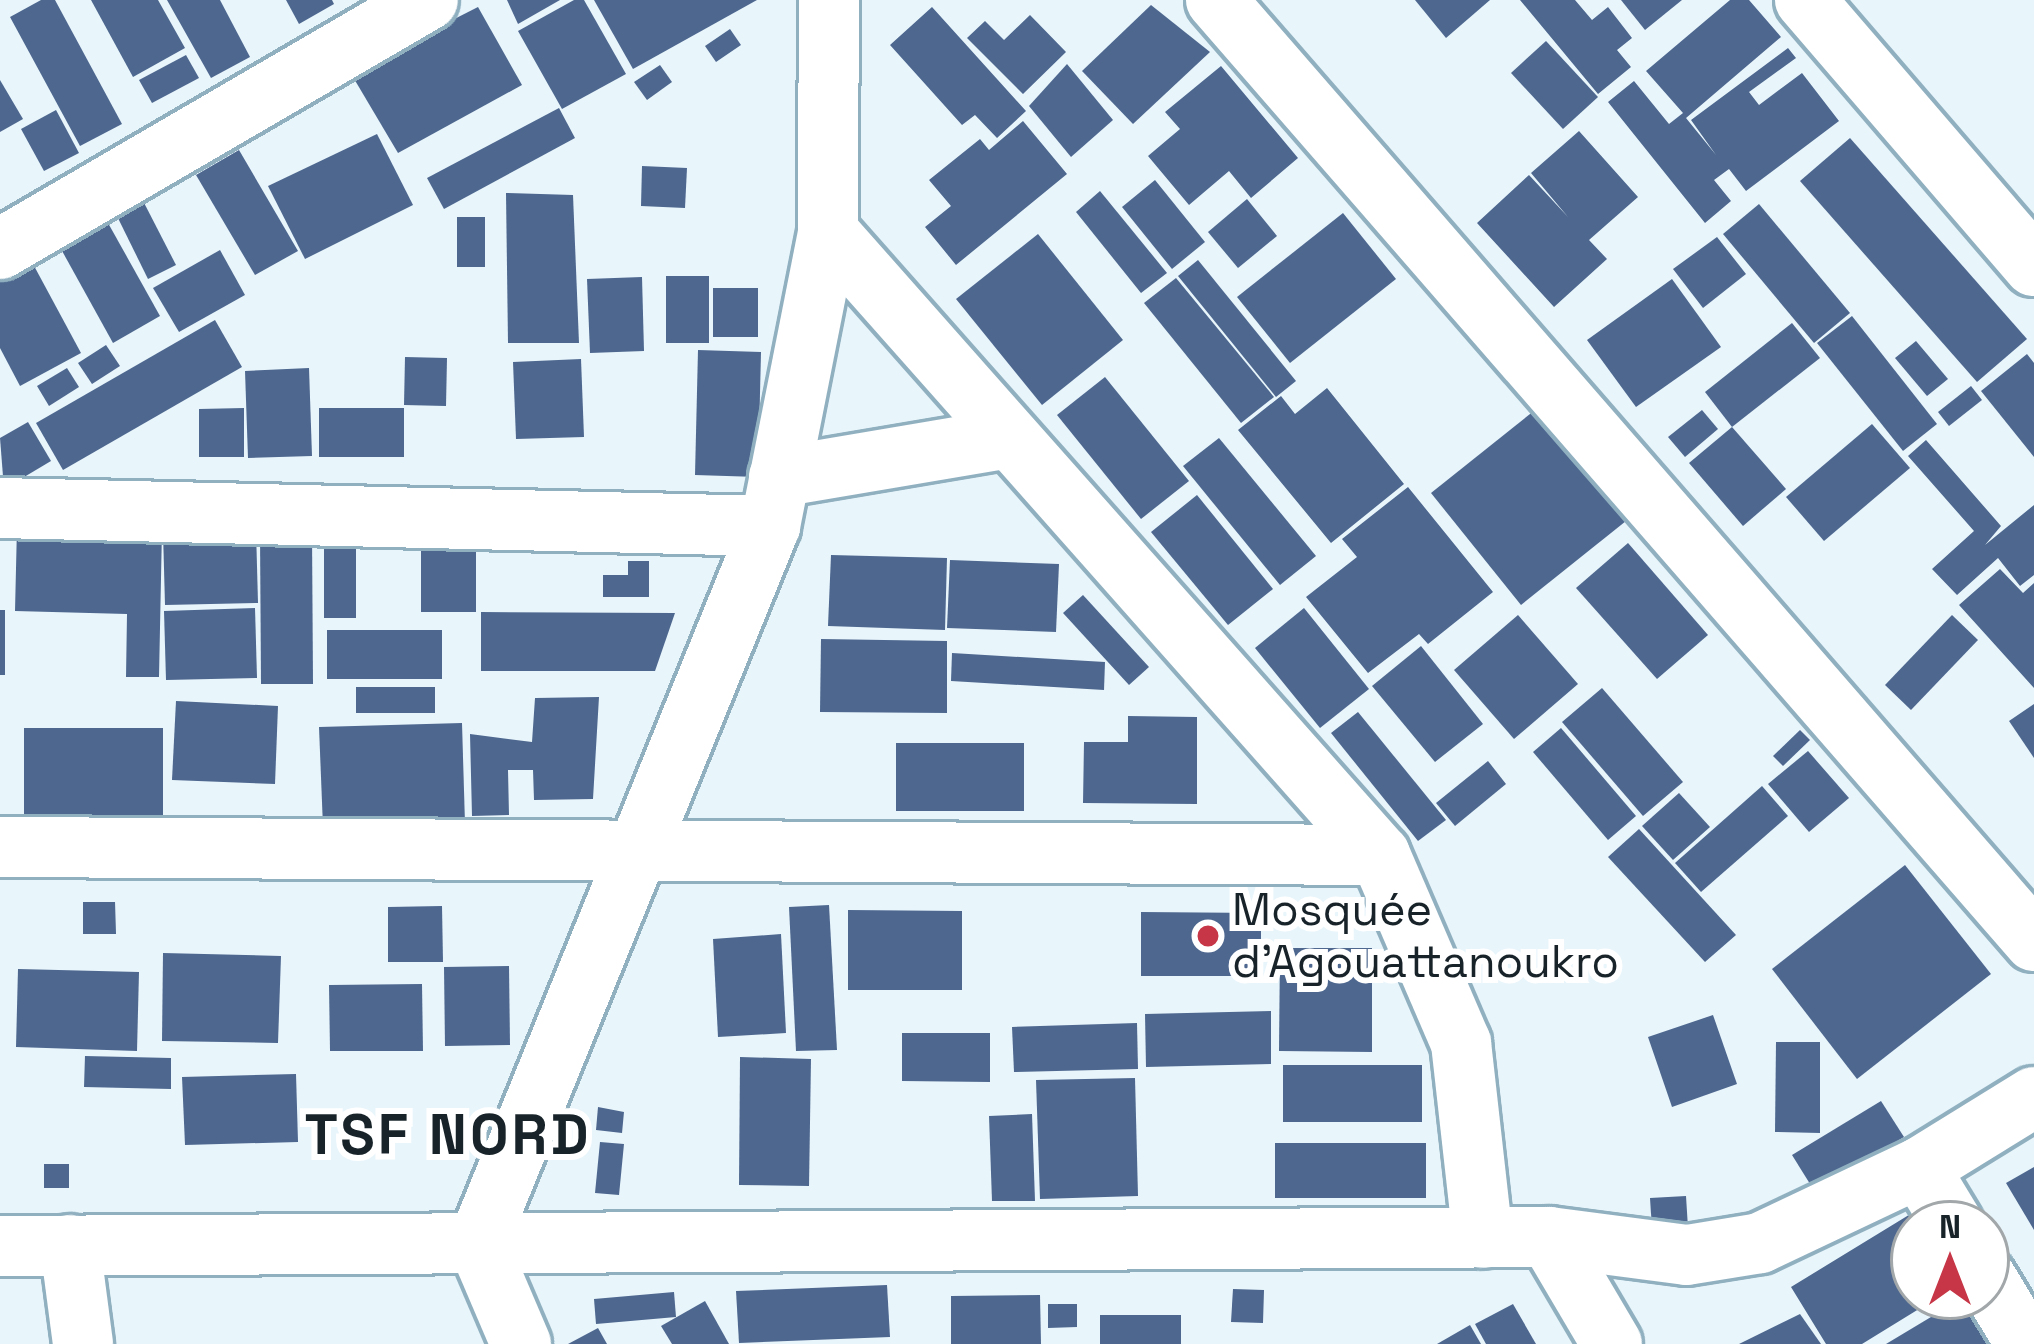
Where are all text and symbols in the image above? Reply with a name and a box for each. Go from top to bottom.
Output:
place label: Mosquée d'Agouattanoukro [1232,883,1619,989]
marker: Mosquée d'Agouattanoukro [1195,923,1221,949]
district label: TSF NORD [305,1101,591,1169]
north arrow [1890,1200,2010,1320]
text: N [1939,1206,1961,1248]

